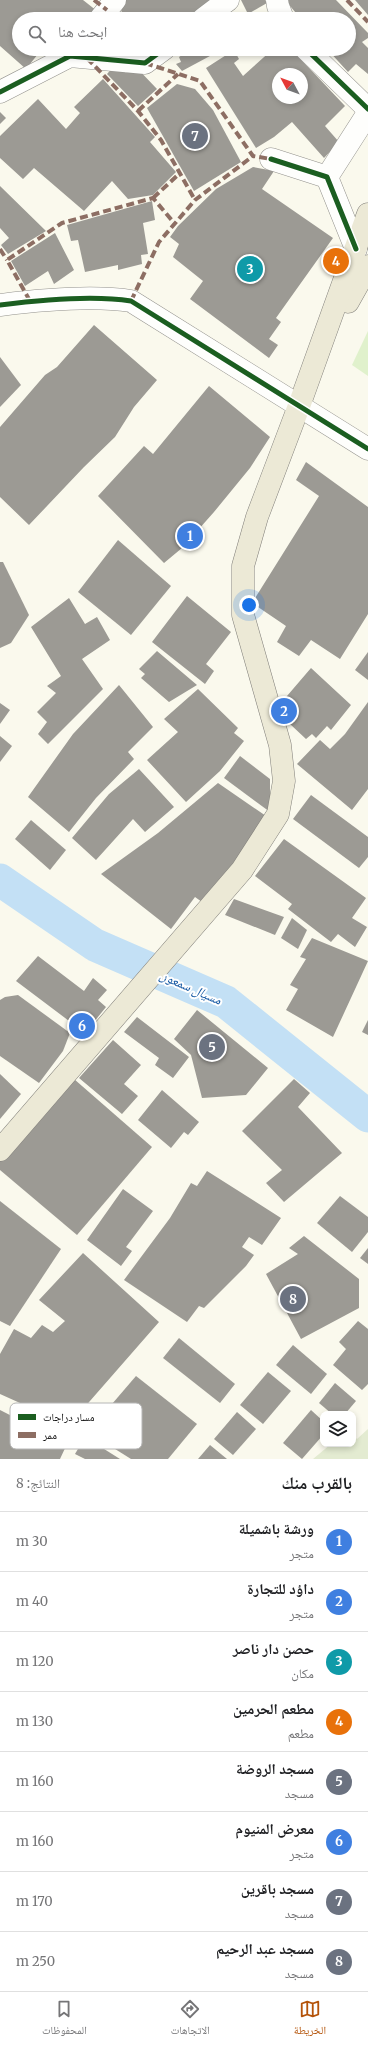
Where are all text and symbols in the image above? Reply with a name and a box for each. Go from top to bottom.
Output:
search box [12,12,356,56]
text: ابحث هنا [58,22,107,41]
icon: search [26,23,48,45]
north arrow [272,68,308,104]
pin: 7 [182,121,208,151]
pin: 4 [323,246,349,276]
pin: 3 [237,254,263,284]
pin: 1 [177,521,203,551]
your location [239,595,259,615]
pin: 2 [271,696,297,726]
water label: مسيال سمعون [157,966,225,1009]
pin: 6 [69,1011,95,1041]
pin: 5 [199,1032,225,1062]
pin: 8 [280,1284,306,1314]
legend [10,1403,142,1449]
text: مسار دراجات [43,1410,95,1424]
map controls [320,1411,356,1447]
button: layers [320,1411,356,1447]
text: ممر [42,1428,57,1442]
text: بالقرب منك [282,1472,352,1494]
text: النتائج: 8 [16,1475,60,1492]
text: ورشة باشميلة [239,1519,314,1538]
text: 30 m [16,1533,48,1550]
text: 1 [336,1533,342,1550]
text: متجر [289,1545,314,1562]
text: داؤد للتجارة [247,1579,314,1598]
text: 40 m [16,1593,48,1610]
text: 2 [335,1593,343,1610]
text: متجر [289,1605,314,1622]
text: حصن دار ناصر [233,1639,314,1658]
text: 120 m [16,1653,54,1670]
text: 3 [335,1653,343,1670]
text: مكان [291,1665,314,1682]
text: مطعم الحرمين [233,1699,314,1718]
text: 130 m [16,1713,53,1730]
text: 4 [335,1713,343,1730]
text: مطعم [288,1725,314,1742]
text: مسجد الروضة [236,1759,314,1778]
text: 160 m [16,1773,54,1790]
text: 5 [335,1773,343,1790]
text: مسجد [285,1785,314,1802]
text: معرض المنيوم [235,1819,314,1838]
text: 160 m [16,1833,54,1850]
text: 6 [335,1833,343,1850]
text: متجر [289,1845,314,1862]
text: مسجد باقرين [241,1879,314,1898]
text: 170 m [16,1893,53,1910]
text: 7 [335,1893,343,1910]
text: مسجد [285,1905,314,1922]
text: مسجد عبد الرحيم [216,1939,314,1958]
text: 250 m [16,1953,55,1970]
text: 8 [335,1953,343,1970]
text: مسجد [285,1965,314,1982]
tab: المحفوظات [42,1998,87,2041]
tab: الاتجاهات [171,1998,210,2041]
tab: الخريطة [294,1998,326,2041]

